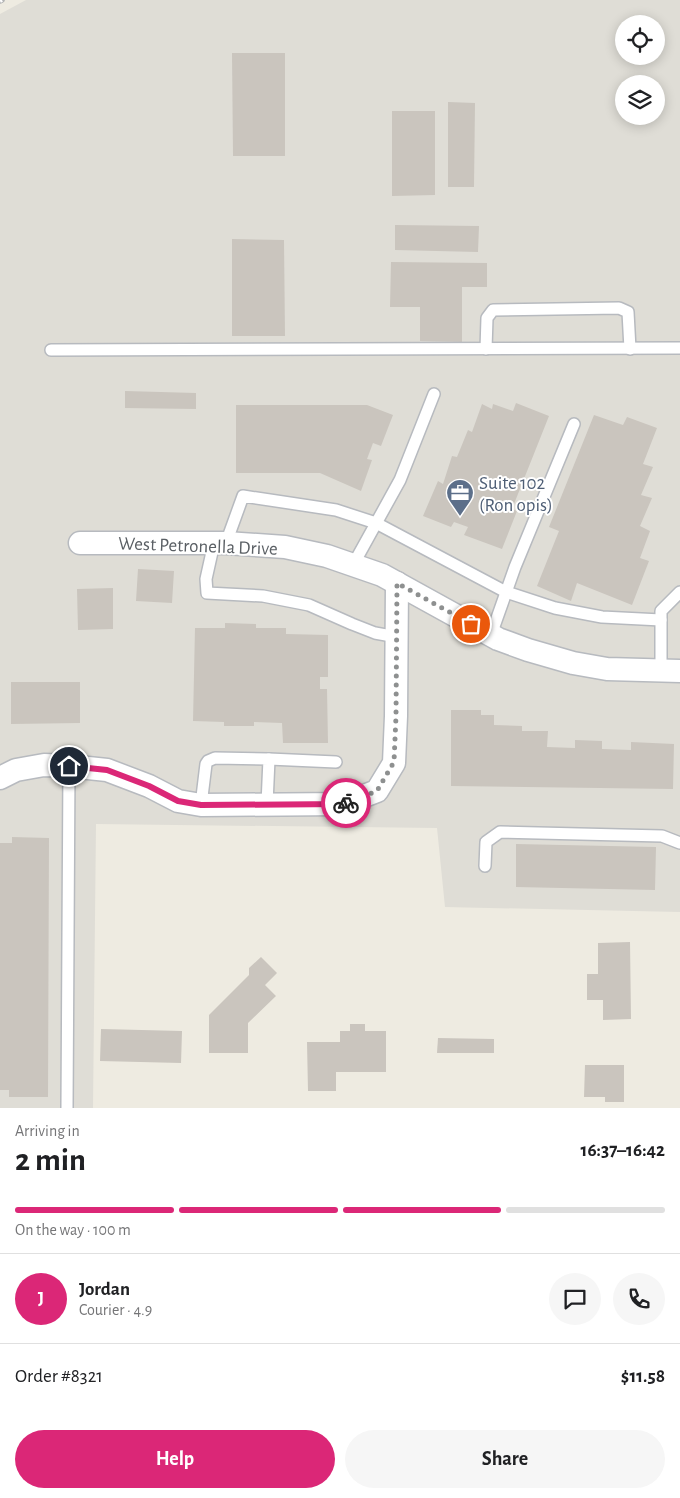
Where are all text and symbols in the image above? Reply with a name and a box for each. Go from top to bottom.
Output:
map controls [615,15,665,125]
button: locate [615,15,665,65]
button: layers [615,75,665,125]
place label: Suite 102 (Ron opis) [479,474,553,515]
office icon: Suite 102 (Ron opis) [445,478,475,517]
street label: West Petronella Drive [118,534,278,559]
pin [450,603,492,645]
icon: bag [457,610,485,638]
pin [48,745,90,787]
icon: home [55,752,83,780]
courier [321,778,371,828]
icon: bike [332,789,360,817]
text: Arriving in [15,1123,80,1139]
text: 16:37–16:42 [581,1141,665,1160]
text: 2 min [15,1144,86,1176]
text: On the way · 100 m [15,1222,131,1238]
button: chat [549,1273,601,1325]
button: phone [613,1273,665,1325]
text: Jordan [79,1280,130,1299]
text: J [38,1289,44,1308]
text: Courier · 4.9 [79,1302,152,1318]
text: Order #8321 [15,1367,103,1386]
text: $11.58 [621,1367,665,1386]
button: Help [15,1430,335,1488]
button: Share [345,1430,665,1488]

